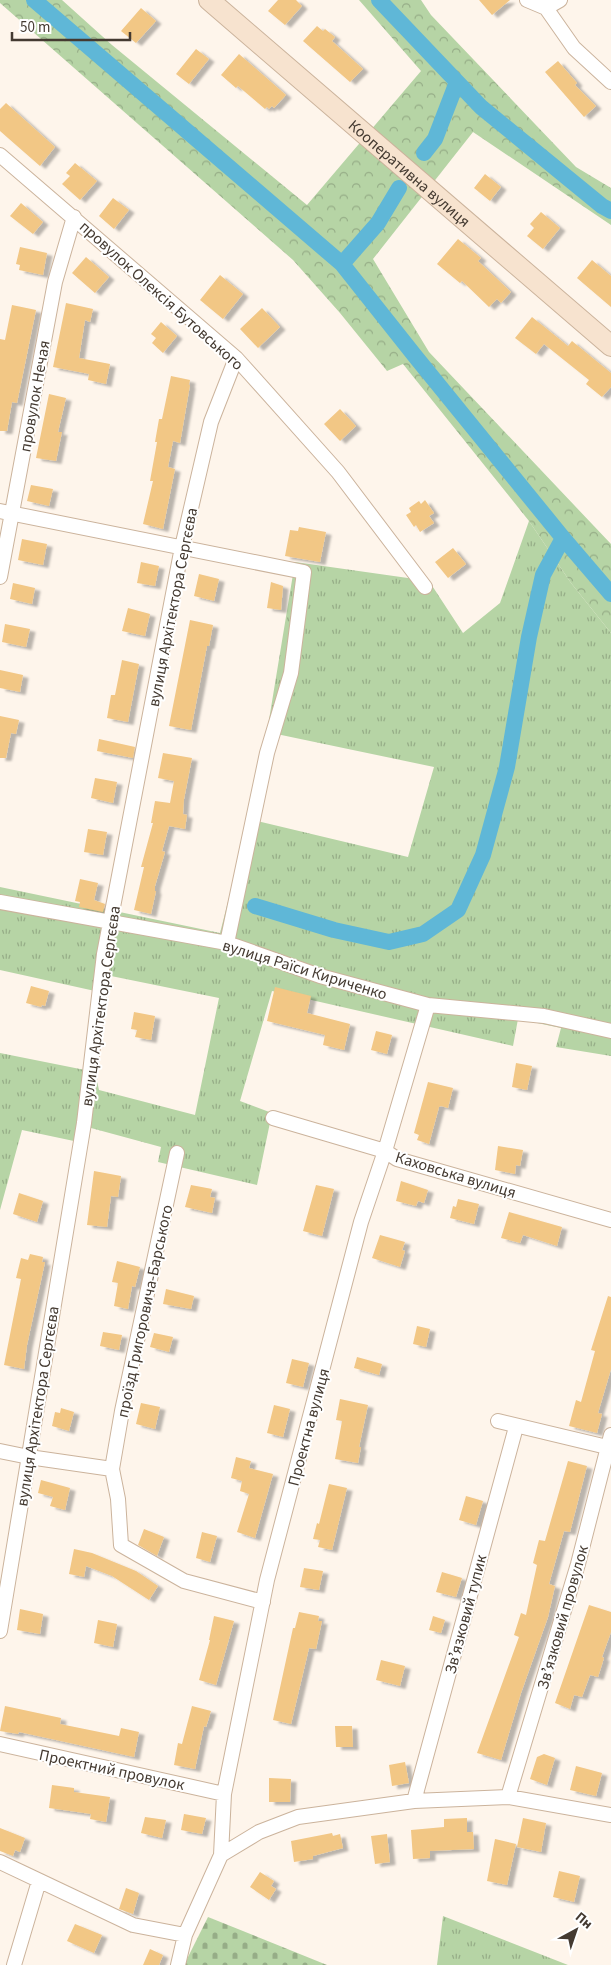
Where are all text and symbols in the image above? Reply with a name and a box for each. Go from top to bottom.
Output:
scale bar [12,10,130,42]
text: 50 m [20,17,50,38]
street label: Кооперативна вулиця [343,115,475,232]
street label: провулок Олексія Бутовського [75,216,248,375]
street label: провулок Нечая [14,339,56,454]
street label: вулиця Архітектора Сергєєва [143,506,203,709]
street label: вулиця Архітектора Сергєєва [76,904,126,1108]
street label: вулиця Раїси Кириченко [220,934,390,1005]
street label: Каховська вулиця [393,1146,519,1204]
street label: проїзд Григоровича-Барського [112,1203,178,1420]
street label: вулиця Архітектора Сергєєва [11,1304,65,1508]
street label: Проектна вулиця [283,1366,335,1489]
street label: Звʼязковий провулок [532,1543,594,1692]
street label: Звʼязковий тупик [439,1552,492,1676]
street label: Проектний провулок [37,1744,187,1796]
north arrow [551,1905,601,1955]
text: Пн [571,1908,597,1934]

